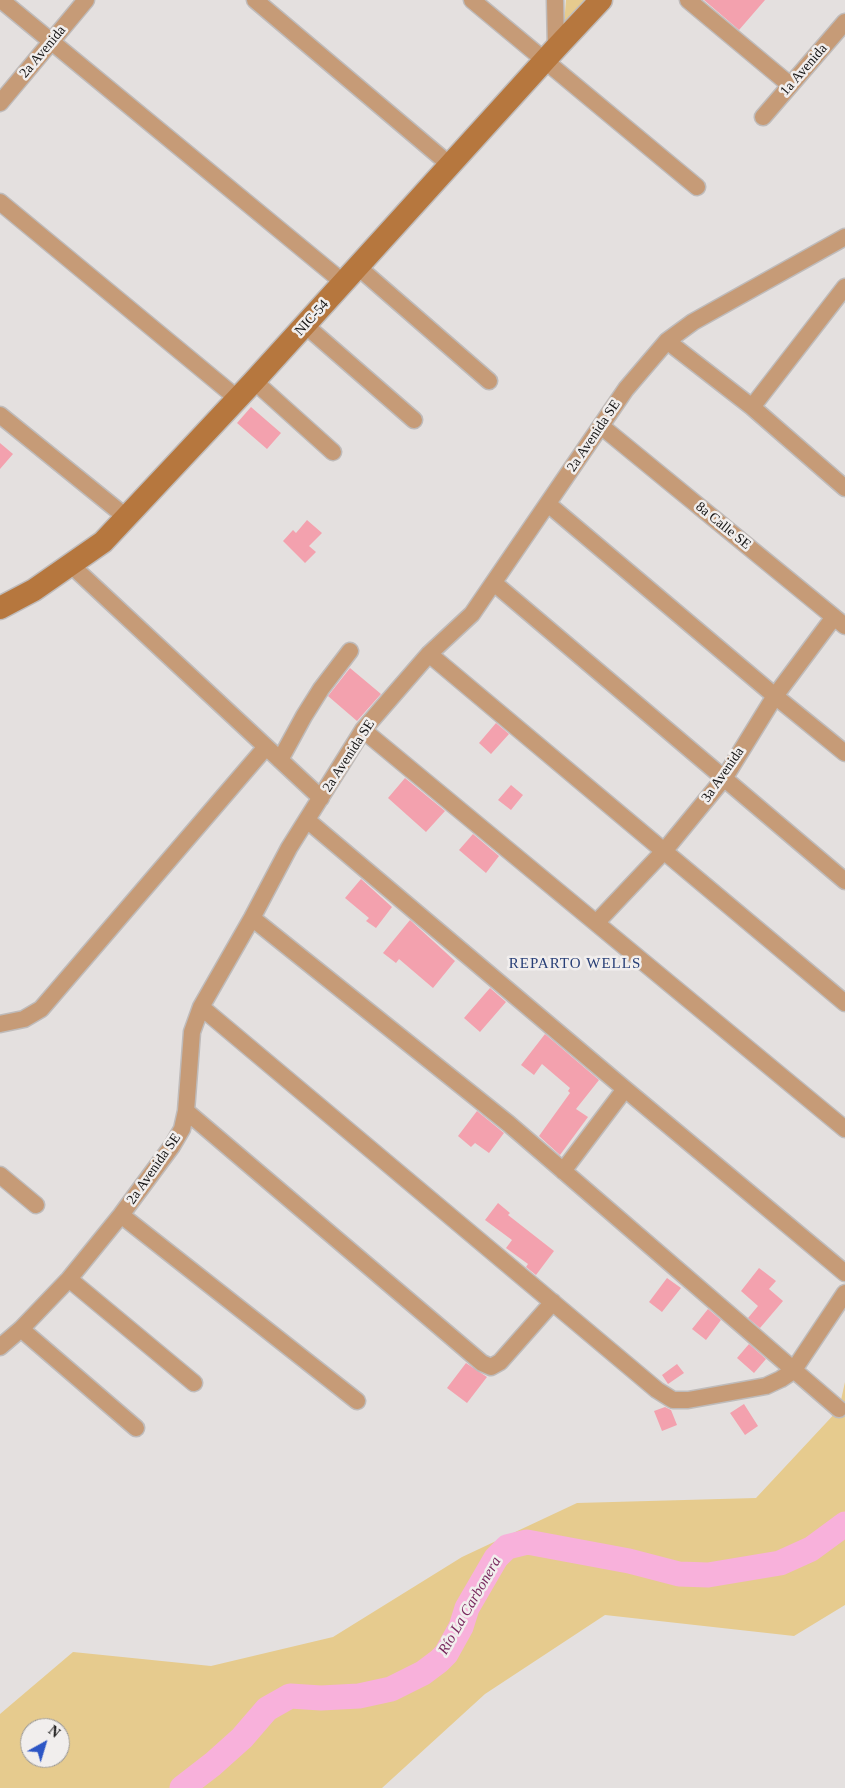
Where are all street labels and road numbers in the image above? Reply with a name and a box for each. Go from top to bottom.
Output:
street label: 2a Avenida [16,22,70,82]
street label: 1a Avenida [777,41,831,99]
street label: NIC-54 [291,296,333,340]
street label: 2a Avenida SE [564,397,624,475]
street label: 8a Calle SE [692,499,754,553]
street label: 2a Avenida SE [319,717,379,795]
street label: 3a Avenida [698,744,748,806]
street label: 2a Avenida SE [123,1130,185,1208]

